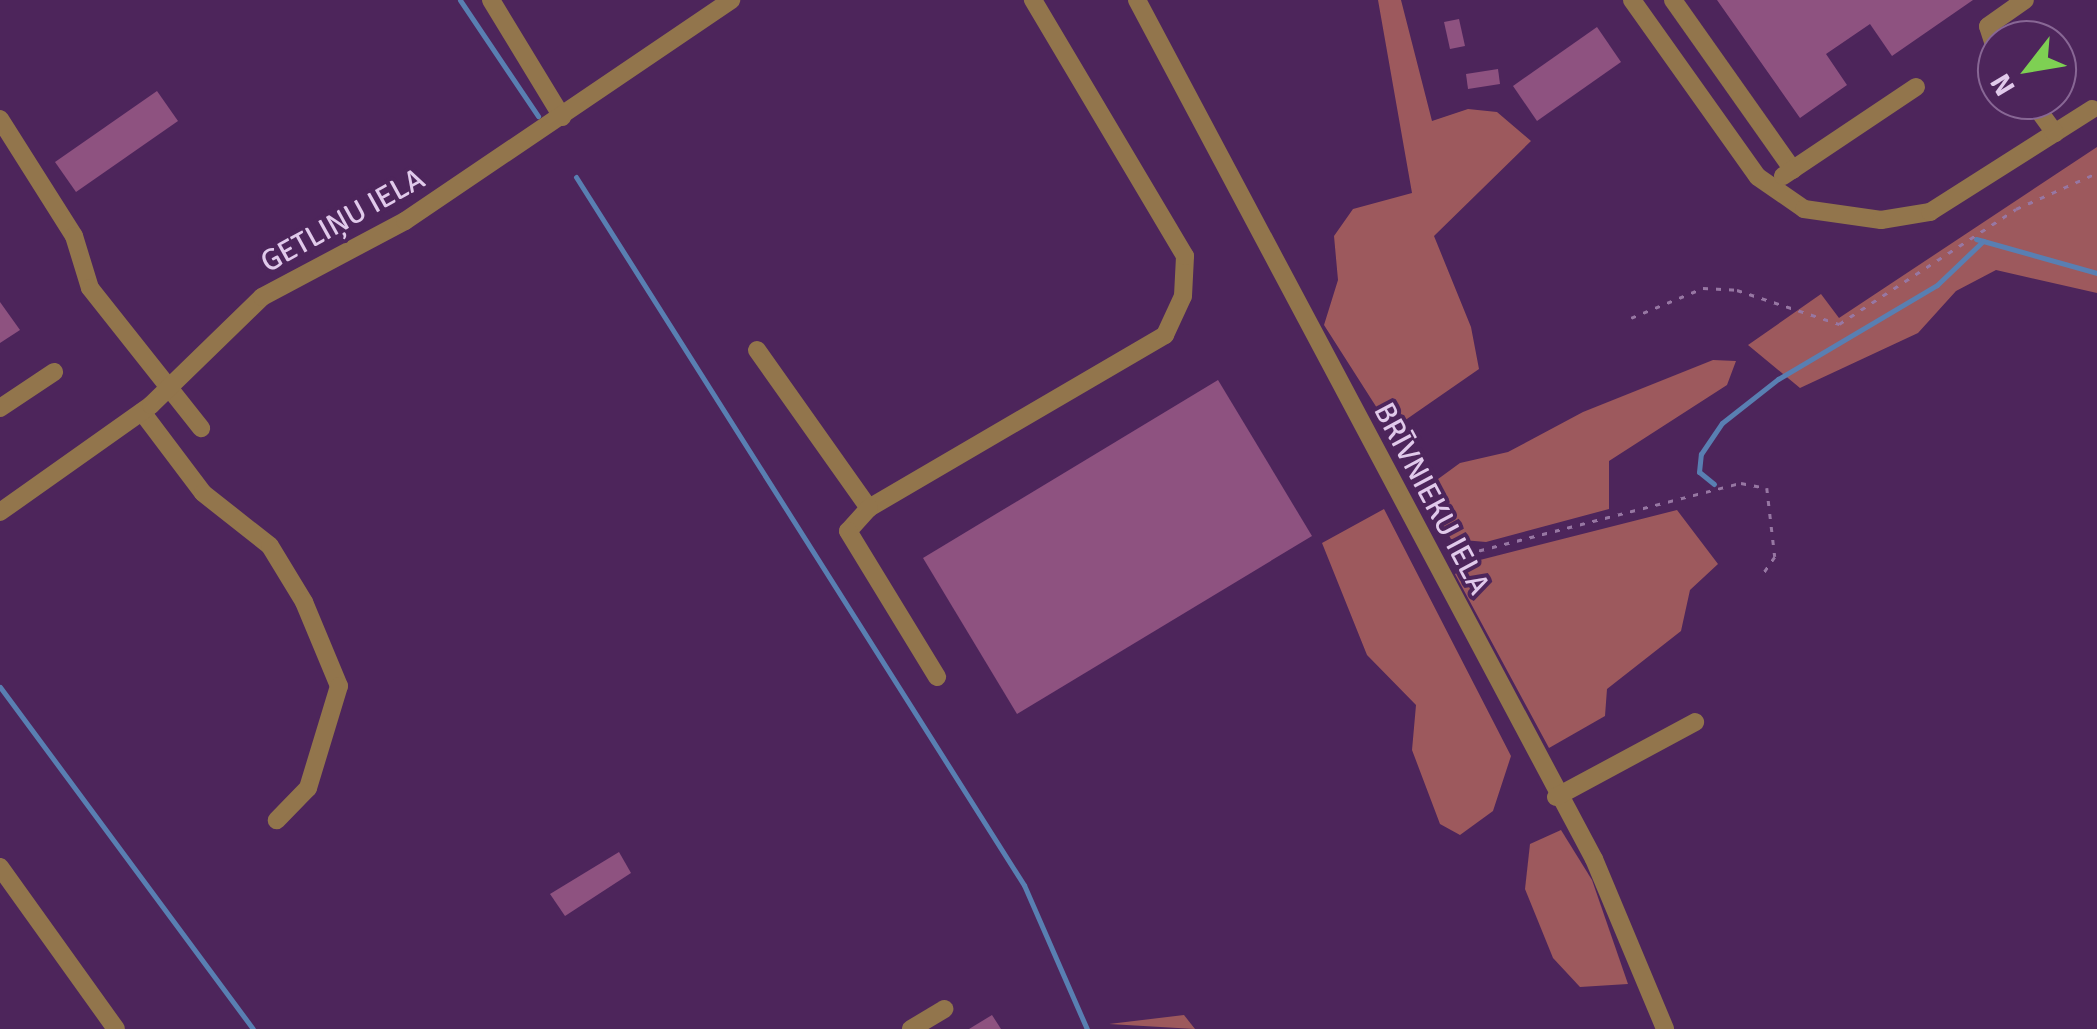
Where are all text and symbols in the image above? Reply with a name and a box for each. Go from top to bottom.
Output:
north arrow [1977,20,2077,120]
text: N [1983,67,2023,102]
street label: GETLIŅU IELA [255,161,431,281]
street label: BRĪVNIEKU IELA [1365,397,1497,601]

